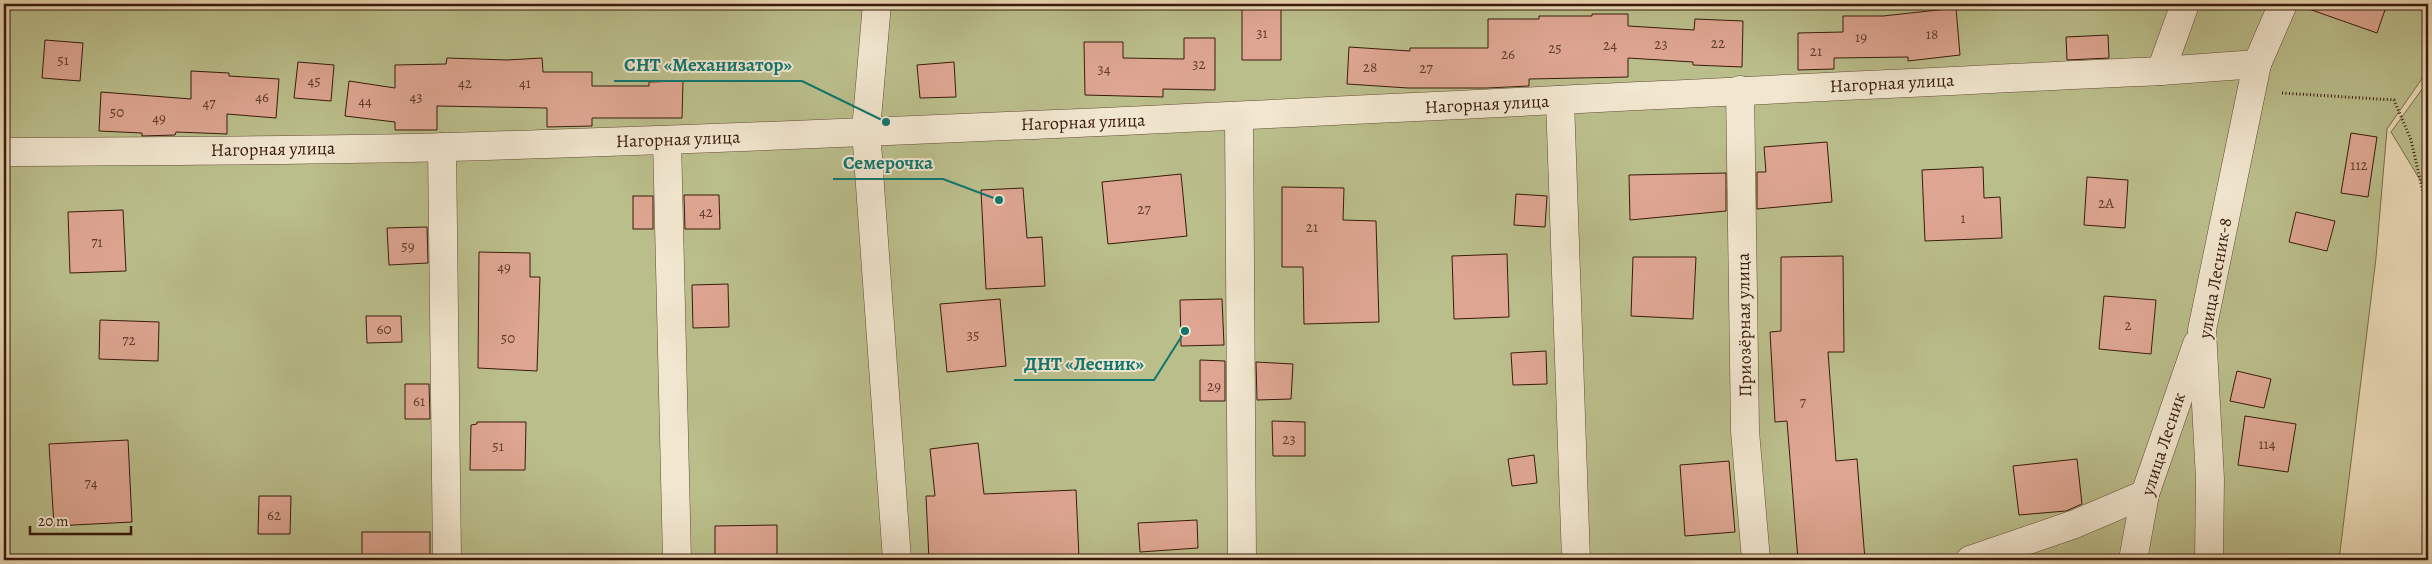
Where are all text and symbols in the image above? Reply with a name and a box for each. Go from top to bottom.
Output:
house number: 31 [1256,23,1268,43]
house number: 18 [1926,24,1938,44]
house number: 19 [1855,27,1867,47]
house number: 22 [1711,33,1725,53]
house number: 23 [1654,34,1668,54]
house number: 24 [1603,35,1617,55]
house number: 25 [1548,38,1562,58]
house number: 21 [1810,41,1822,61]
house number: 26 [1501,44,1515,64]
callout: СНТ «Механизатор» [614,47,802,81]
house number: 51 [57,50,69,70]
text: СНТ «Механизатор» [624,52,792,78]
house number: 32 [1192,54,1206,74]
house number: 28 [1363,57,1377,77]
house number: 27 [1419,58,1433,78]
house number: 34 [1097,59,1111,79]
street label: Нагорная улица [1829,68,1956,98]
house number: 45 [307,71,321,91]
house number: 42 [458,73,472,93]
house number: 41 [519,73,531,93]
house number: 46 [255,87,269,107]
house number: 43 [409,87,423,107]
street label: Нагорная улица [1424,89,1551,119]
house number: 44 [358,91,372,111]
house number: 47 [202,93,216,113]
house number: 50 [110,102,124,122]
house number: 49 [152,108,166,128]
street label: Нагорная улица [1020,108,1146,136]
street label: Нагорная улица [615,125,741,153]
street label: Нагорная улица [211,136,336,162]
callout: Семерочка [833,145,943,179]
text: Семерочка [843,150,934,176]
house number: 112 [2350,155,2368,175]
house number: 2А [2098,193,2114,213]
house number: 27 [1137,199,1151,219]
house number: 42 [699,202,713,222]
house number: 1 [1960,208,1966,228]
street label: улица Лесник-8 [2192,216,2237,341]
house number: 21 [1306,217,1318,237]
house number: 71 [91,232,103,252]
house number: 59 [401,236,415,256]
street label: Приозёрная улица [1731,252,1757,397]
house number: 49 [497,257,511,277]
house number: 2 [2124,315,2132,335]
house number: 60 [377,319,391,339]
house number: 35 [967,325,979,345]
house number: 50 [501,328,515,348]
house number: 72 [122,330,136,350]
callout: ДНТ «Лесник» [1014,346,1154,380]
text: ДНТ «Лесник» [1024,351,1145,377]
house number: 29 [1207,376,1221,396]
street label: улица Лесник [2135,389,2191,500]
house number: 61 [413,391,425,411]
house number: 7 [1800,392,1807,412]
house number: 23 [1282,429,1296,449]
house number: 114 [2258,434,2276,454]
house number: 51 [492,436,504,456]
house number: 74 [84,473,98,493]
scale bar [30,504,131,536]
house number: 62 [267,505,281,525]
text: 20 m [38,511,69,531]

